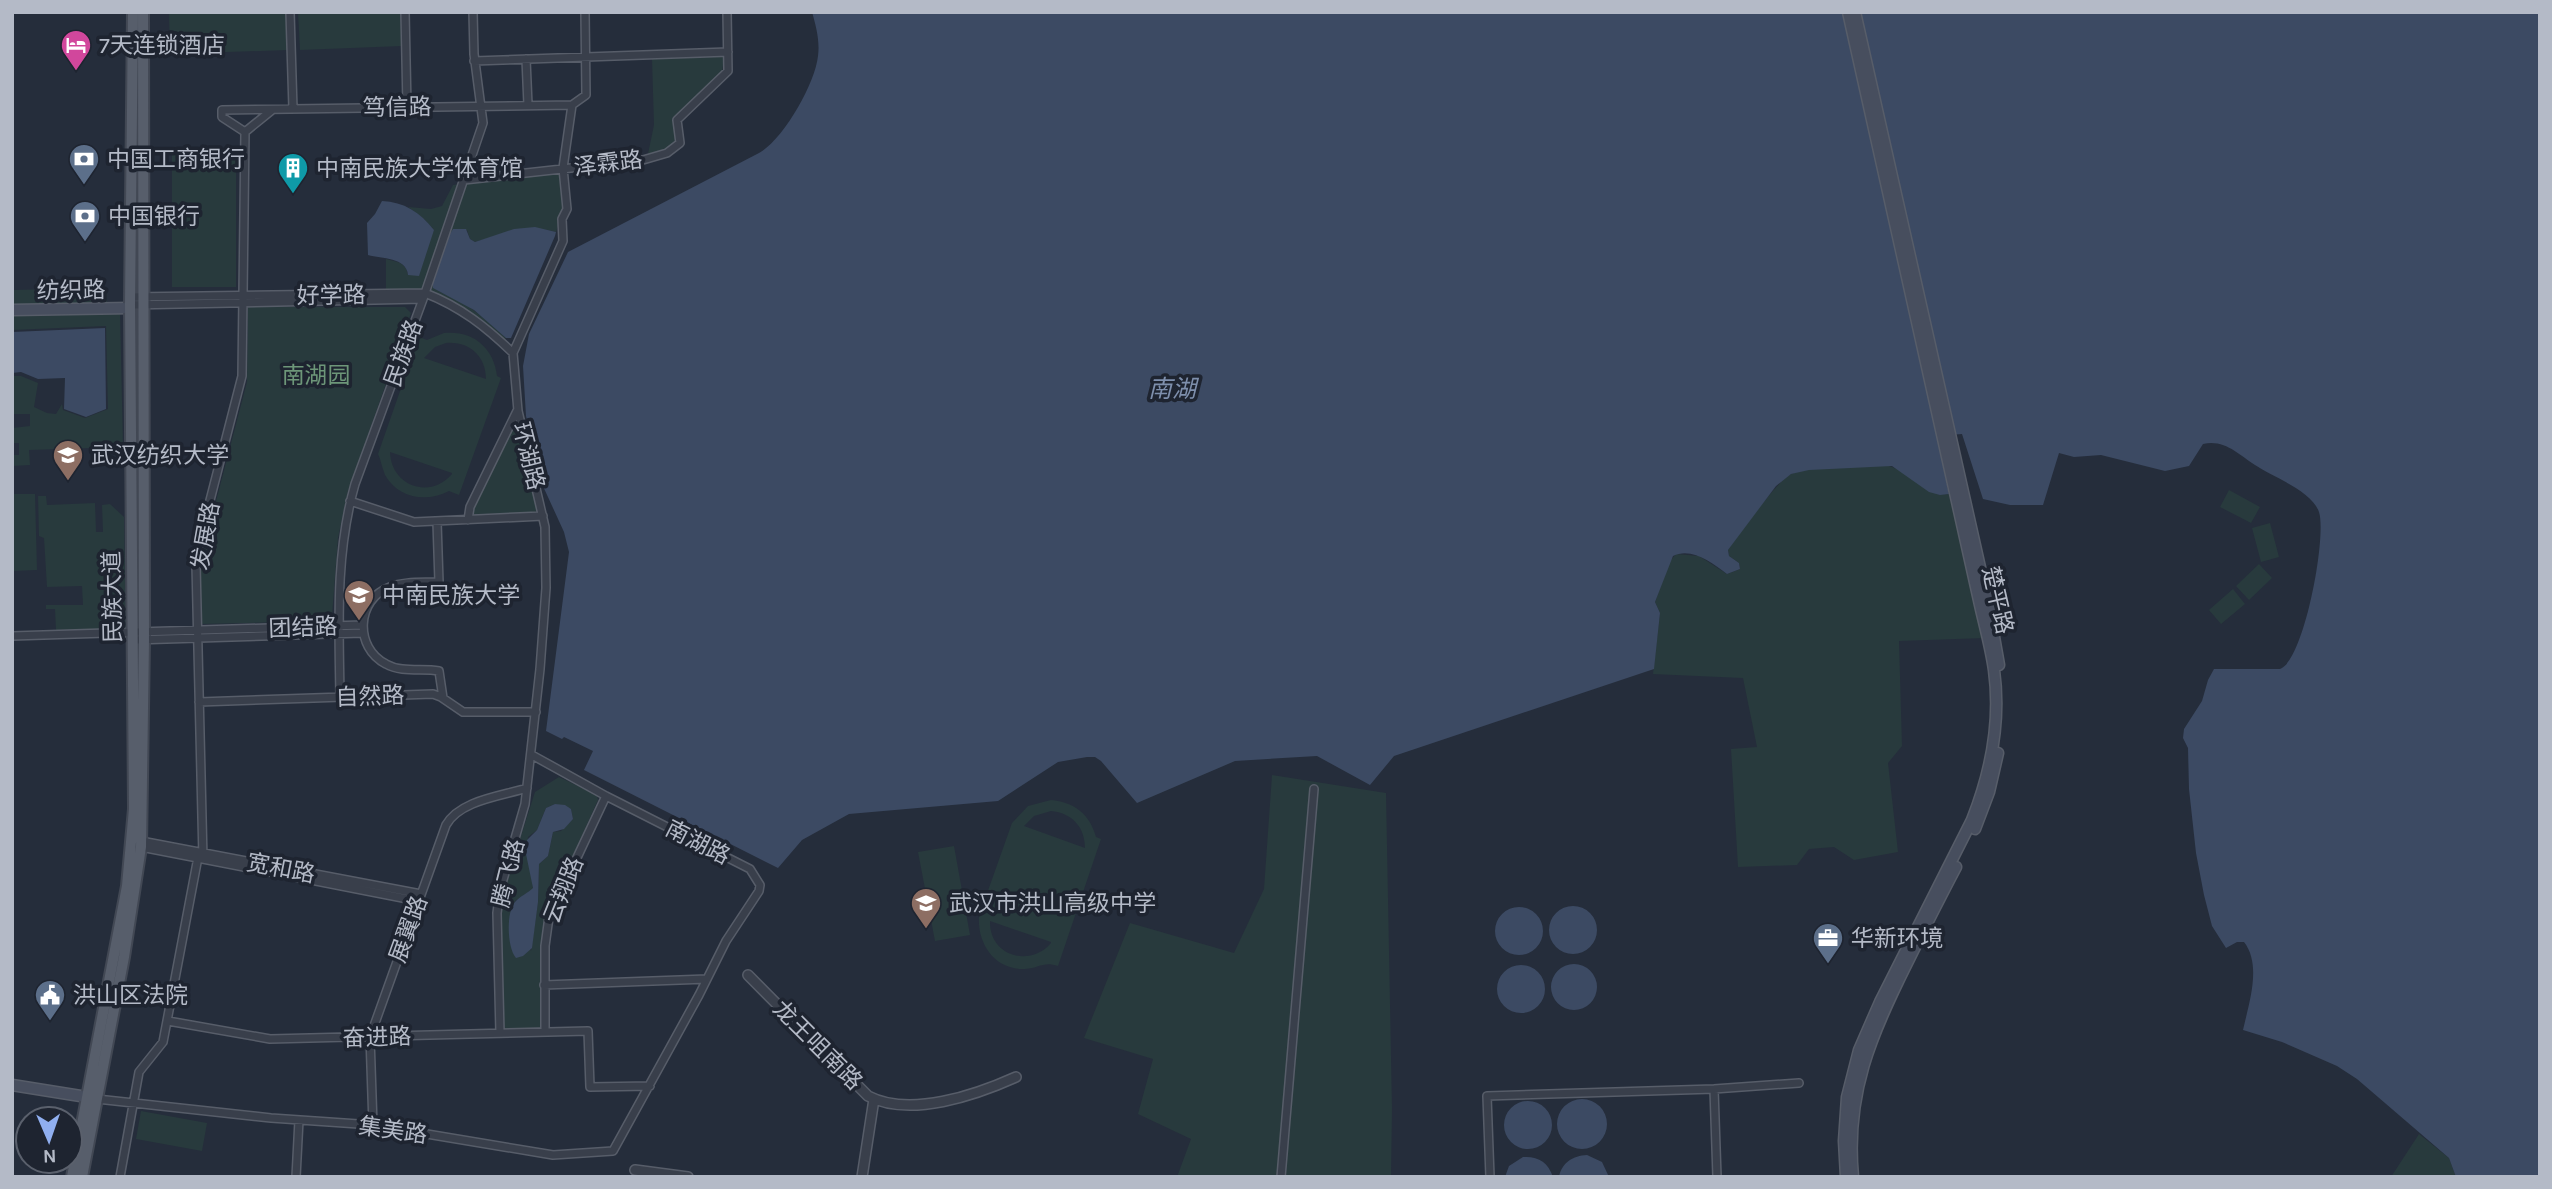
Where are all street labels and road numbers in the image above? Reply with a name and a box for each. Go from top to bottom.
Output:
street label: 笃信路 [362,93,432,122]
street label: 泽霖路 [572,146,644,181]
street label: 纺织路 [36,276,106,305]
street label: 好学路 [296,281,366,310]
street label: 民族路 [379,316,428,390]
street label: 环湖路 [507,419,550,493]
street label: 发展路 [186,500,225,572]
street label: 民族大道 [98,551,127,643]
street label: 楚平路 [1977,563,2018,637]
street label: 团结路 [268,613,338,642]
street label: 自然路 [335,682,405,711]
street label: 南湖路 [661,815,735,870]
street label: 腾飞路 [487,836,530,910]
street label: 宽和路 [244,849,317,888]
street label: 云翔路 [538,853,589,927]
street label: 展翼路 [384,892,433,966]
street label: 龙王咀南路 [767,995,868,1096]
street label: 奋进路 [342,1023,412,1052]
street label: 集美路 [357,1112,429,1149]

